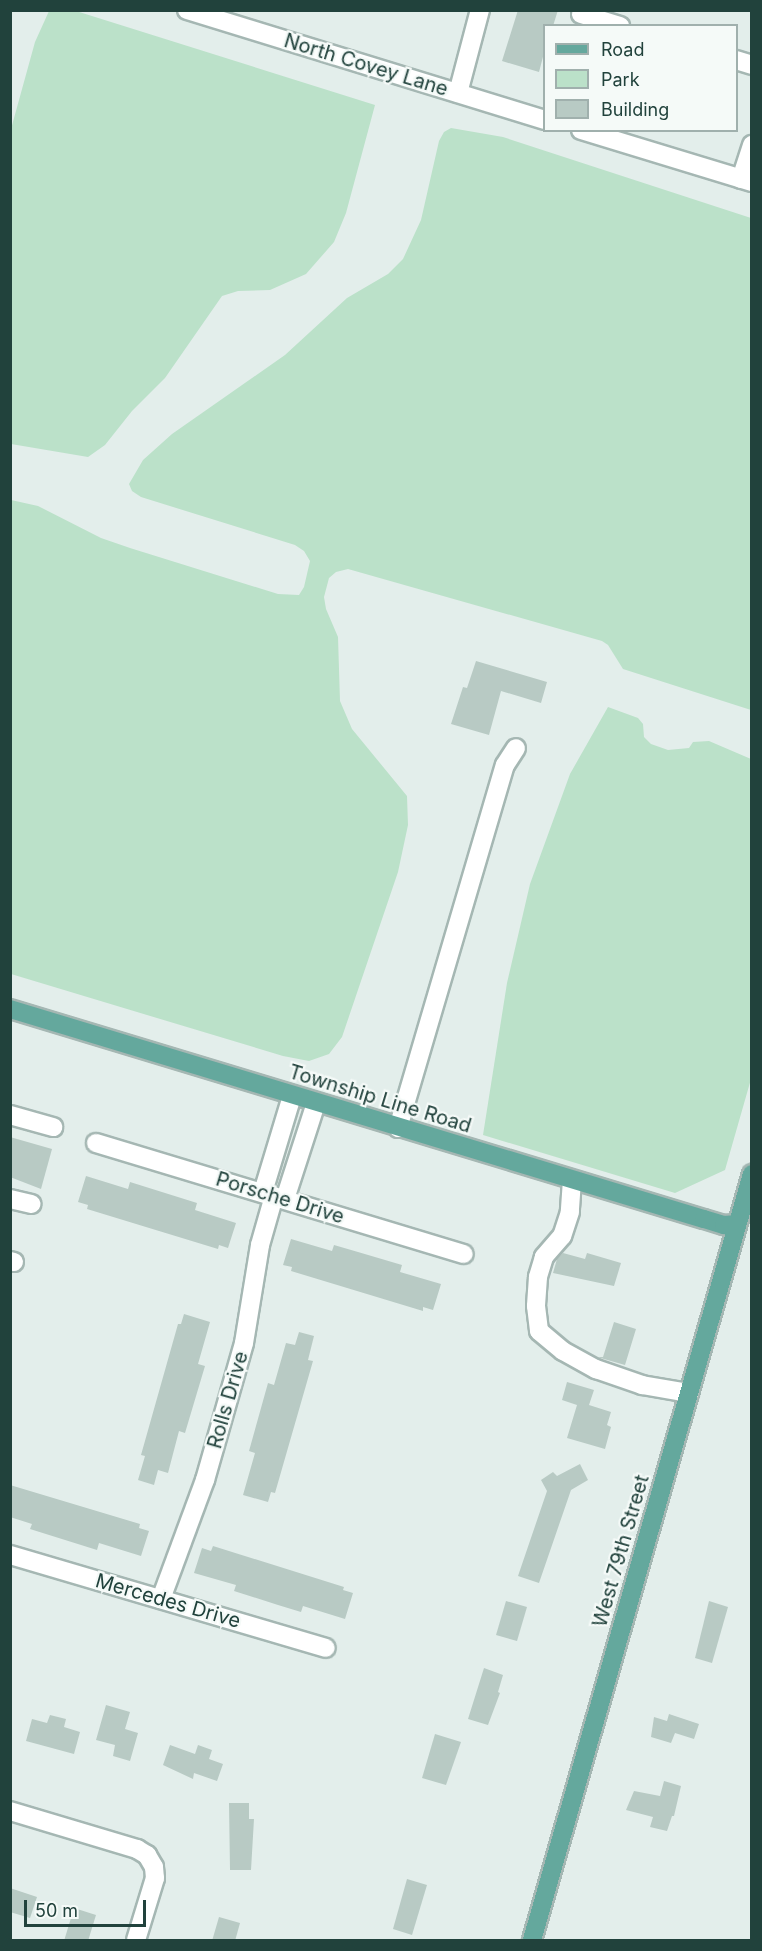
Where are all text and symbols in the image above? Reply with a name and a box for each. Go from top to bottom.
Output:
legend [543,24,738,132]
street label: North Covey Lane [281,29,451,101]
text: Road [601,39,644,60]
text: Park [601,69,640,90]
text: Building [601,99,669,120]
street label: Township Line Road [286,1060,474,1138]
street label: Porsche Drive [213,1167,347,1229]
street label: Rolls Drive [203,1349,253,1451]
street label: West 79th Street [588,1472,654,1630]
street label: Mercedes Drive [93,1569,243,1633]
scale bar [27,1888,148,1926]
text: 50 m [35,1900,78,1921]

